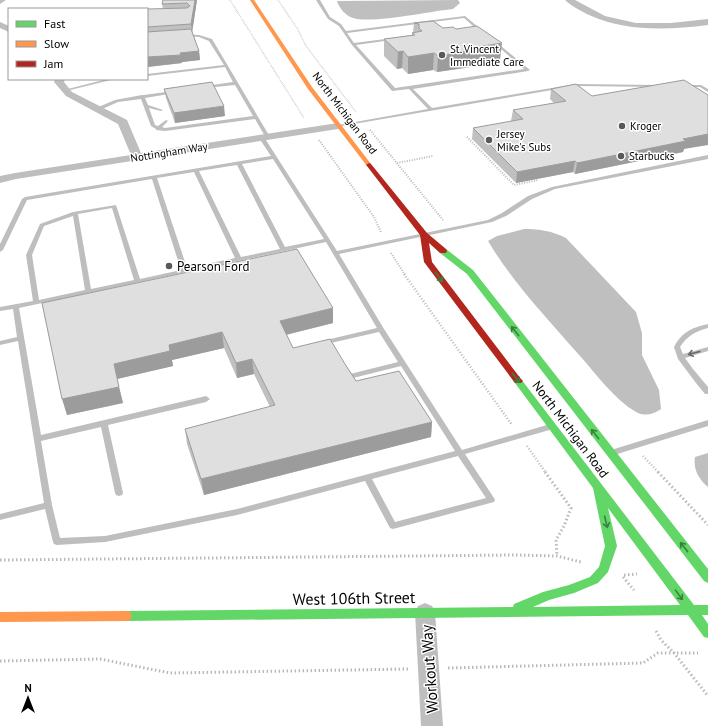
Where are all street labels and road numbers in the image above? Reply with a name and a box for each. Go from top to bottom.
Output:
street label: North Michigan Road [310,69,380,157]
street label: Nottingham Way [129,139,209,165]
street label: North Michigan Road [529,377,613,481]
street label: West 106th Street [293,587,416,609]
street label: Workout Way [416,624,442,714]

